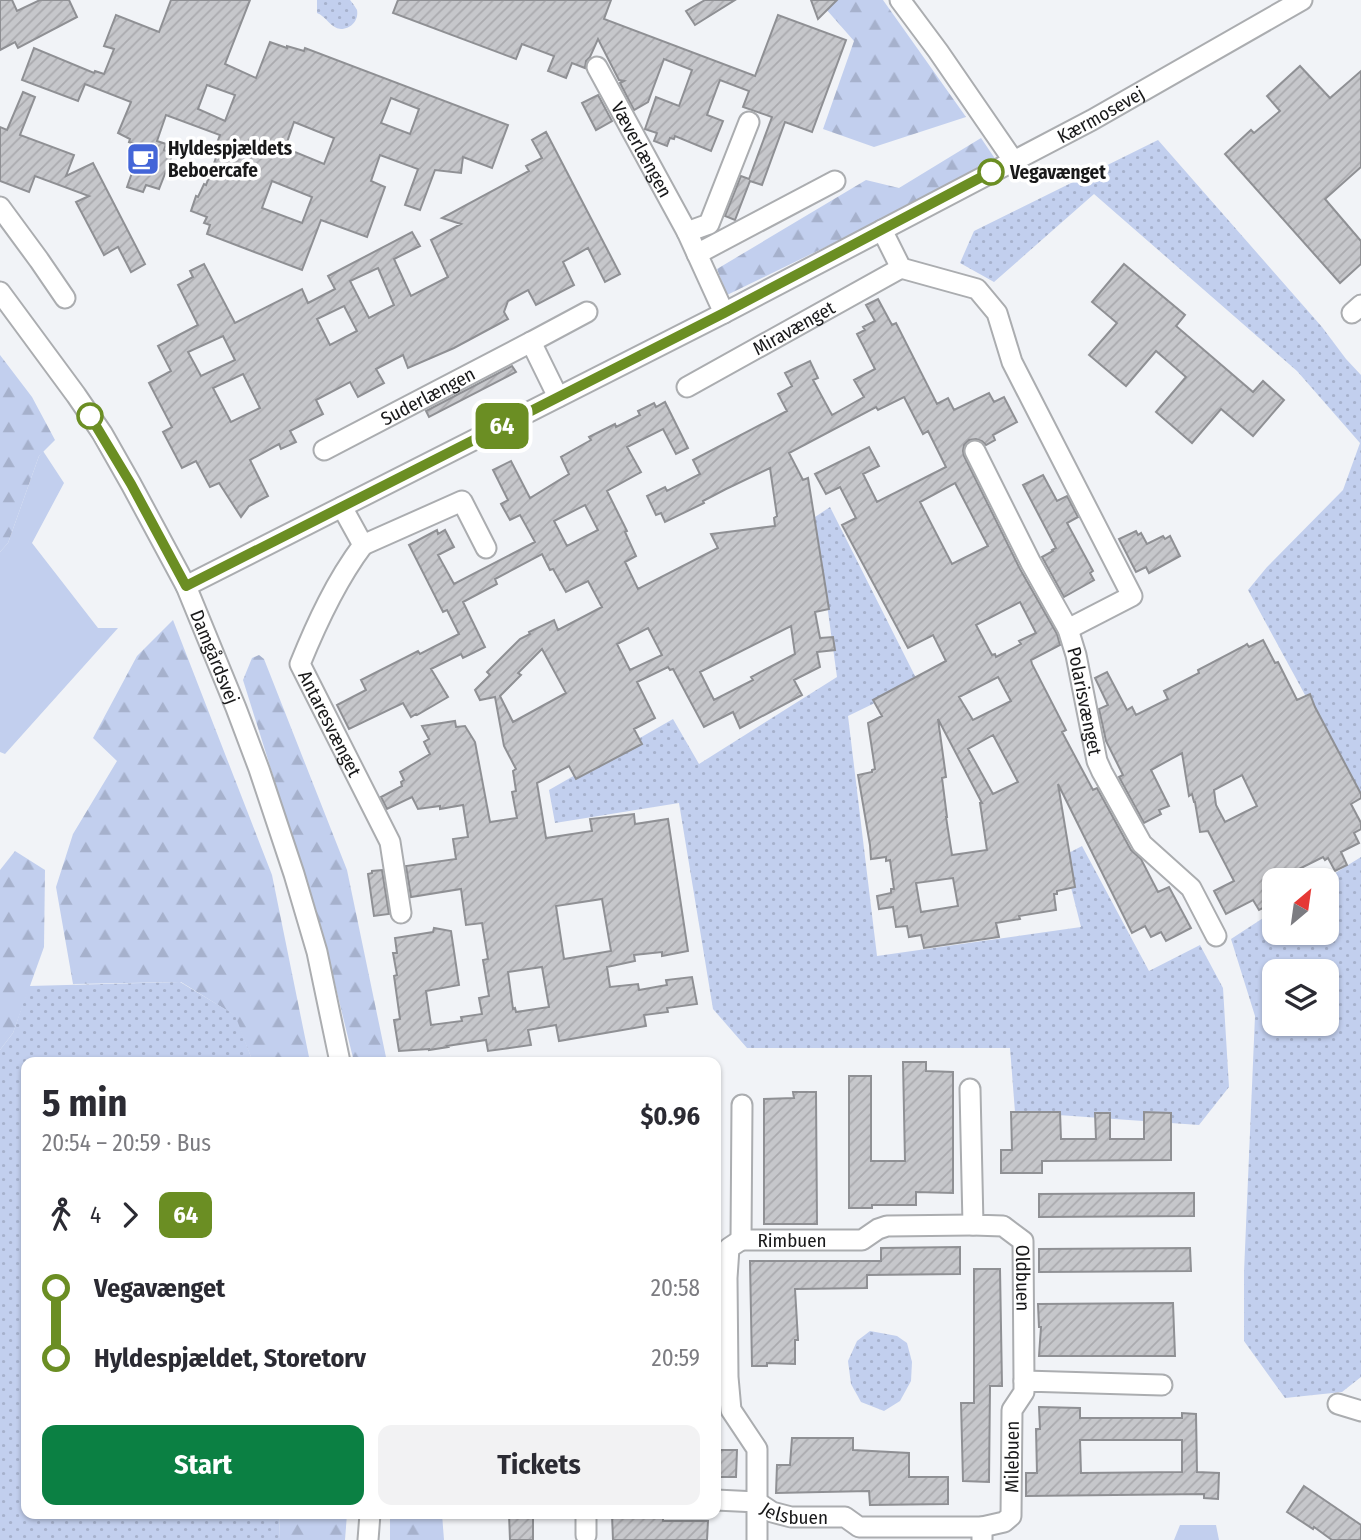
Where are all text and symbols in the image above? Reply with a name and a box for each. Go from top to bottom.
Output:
street label: Kærmosevej [1053,81,1148,148]
street label: Væverlængen [607,98,677,201]
place label: Hyldespjældets Beboercafe [168,137,293,182]
cafe icon: Hyldespjældets Beboercafe [124,140,162,178]
marker: Vegavænget [978,159,1004,185]
place label: Vegavænget [1009,161,1106,184]
street label: Miravænget [748,295,839,360]
street label: Suderlængen [377,362,479,430]
unlabelled marker [77,403,103,429]
line badge: 64 [470,403,534,449]
text: 64 [490,412,514,440]
street label: Damgårdsvej [185,606,244,707]
street label: Polarisvænget [1063,644,1107,758]
street label: Antaresvænget [294,667,367,781]
north arrow [1262,868,1339,945]
map controls [1262,868,1339,1036]
button: layers [1262,959,1339,1036]
text: 5 min [42,1080,127,1126]
text: $0.96 [640,1101,700,1132]
text: 20:54 – 20:59 · Bus [42,1129,211,1157]
icon: walk [42,1196,80,1234]
icon: forward [111,1196,149,1234]
text: 4 [90,1201,101,1229]
text: 64 [173,1201,198,1229]
street label: Rimbuen [757,1229,827,1252]
street label: Oldbuen [1012,1245,1035,1311]
text: Vegavænget [94,1273,225,1304]
text: 20:58 [651,1274,700,1302]
text: Hyldespjældet, Storetorv [94,1343,366,1374]
text: 20:59 [652,1344,700,1372]
street label: Milebuen [1000,1421,1023,1493]
button: Start [42,1425,364,1505]
button: Tickets [378,1425,700,1505]
street label: Jelsbuen [757,1497,828,1529]

